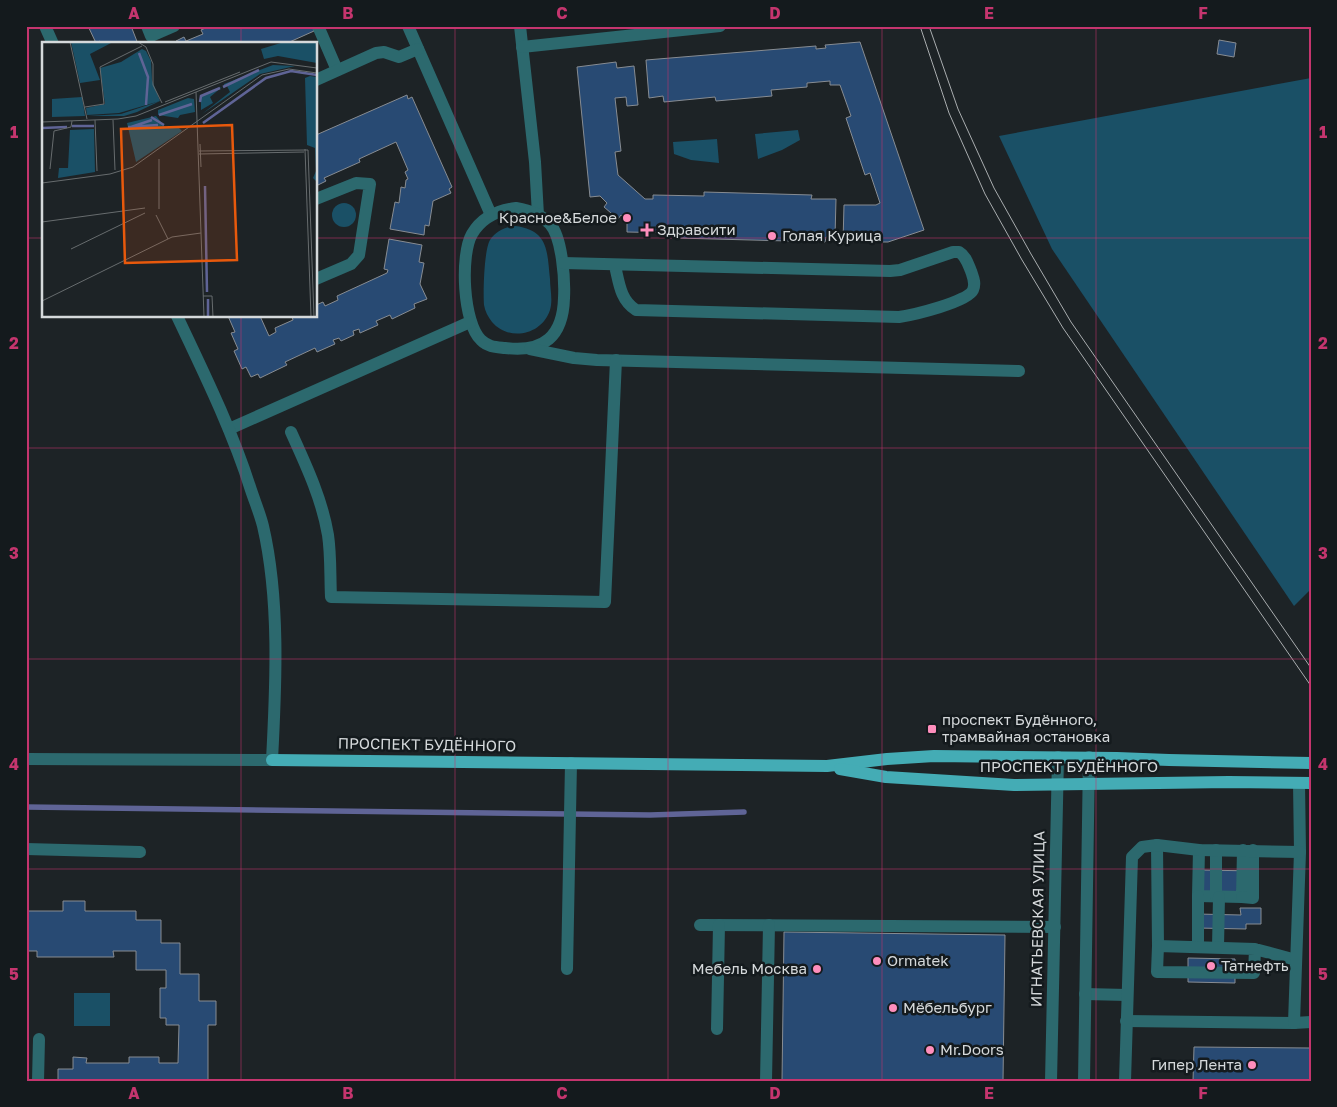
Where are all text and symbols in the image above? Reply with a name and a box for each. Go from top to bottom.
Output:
text: A [128,3,140,23]
text: B [342,3,354,23]
text: C [556,3,568,23]
text: D [769,3,781,23]
text: E [984,3,994,23]
text: F [1198,3,1208,23]
inset map [42,42,318,318]
text: 1 [10,122,18,142]
text: 1 [1319,122,1327,142]
place label: Красное&Белое [499,208,617,226]
marker: Красное&Белое [621,212,633,224]
place label: Здравсити [657,220,736,238]
marker: Здравсити [641,224,653,236]
place label: Голая Курица [782,226,882,244]
marker: Голая Курица [766,230,778,242]
text: 2 [9,333,19,353]
text: 2 [1318,333,1328,353]
text: 3 [9,543,19,563]
text: 3 [1318,543,1328,563]
place label: проспект Будённого, трамвайная остановка [942,710,1110,745]
marker: проспект Будённого, трамвайная остановка [926,723,938,735]
street label: ПРОСПЕКТ БУДЁННОГО [338,733,516,755]
text: 4 [9,754,19,774]
text: 4 [1318,754,1328,774]
street label: ПРОСПЕКТ БУДЁННОГО [980,757,1158,775]
street label: ИГНАТЬЕВСКАЯ УЛИЦА [1026,831,1048,1007]
place label: Ormatek [887,951,949,969]
marker: Ormatek [871,955,883,967]
place label: Татнефть [1221,956,1289,974]
place label: Мебель Москва [692,959,807,977]
marker: Татнефть [1205,960,1217,972]
marker: Мебель Москва [811,963,823,975]
text: 5 [9,964,19,984]
text: 5 [1318,964,1328,984]
place label: Мёбельбург [903,998,992,1016]
marker: Мёбельбург [887,1002,899,1014]
place label: Mr.Doors [940,1040,1004,1058]
marker: Mr.Doors [924,1044,936,1056]
place label: Гипер Лента [1151,1055,1242,1073]
marker: Гипер Лента [1246,1059,1258,1071]
text: A [128,1083,140,1103]
text: B [342,1083,354,1103]
text: C [556,1083,568,1103]
text: D [769,1083,781,1103]
text: E [984,1083,994,1103]
text: F [1198,1083,1208,1103]

